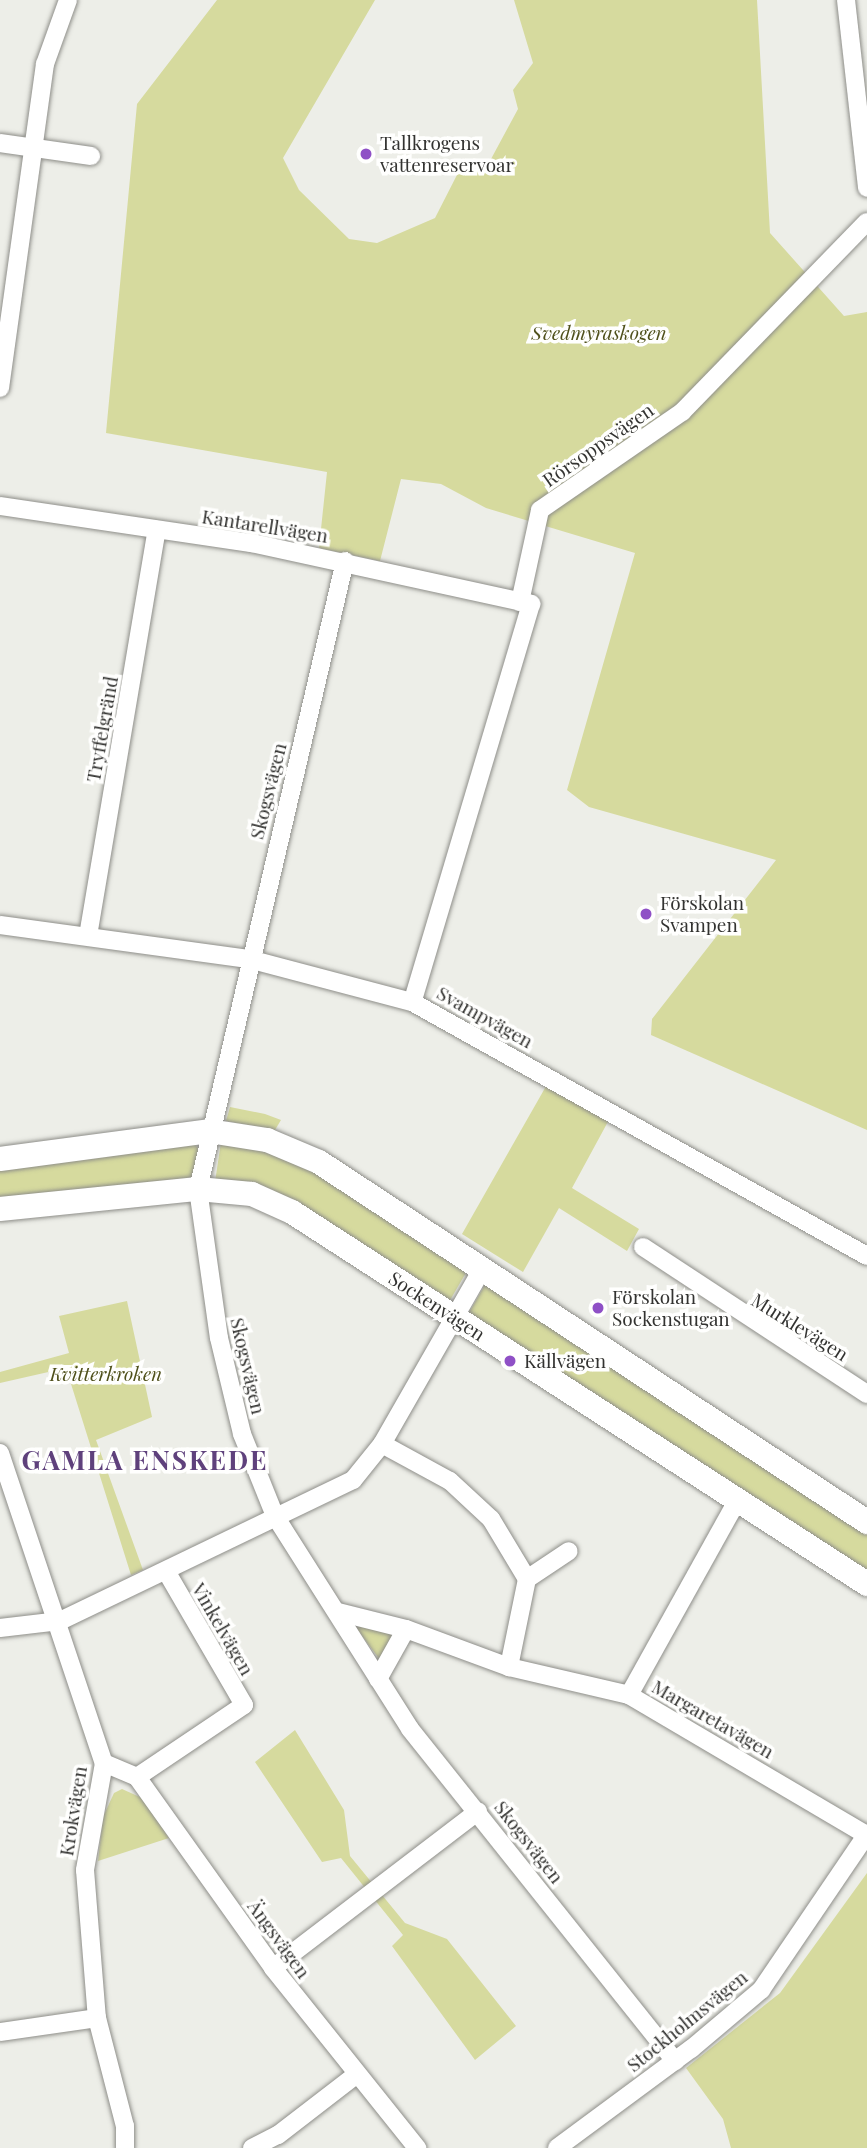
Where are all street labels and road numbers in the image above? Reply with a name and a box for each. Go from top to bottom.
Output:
street label: Rörsoppsvägen [538,398,658,492]
street label: Kantarellvägen [200,505,330,547]
street label: Tryffelgränd [81,674,123,784]
street label: Skogsvägen [245,740,291,842]
street label: Svampvägen [433,981,537,1053]
street label: Sockenvägen [385,1266,489,1346]
street label: Murklevägen [748,1288,852,1366]
street label: Skogsvägen [226,1315,270,1417]
street label: Vinkelvägen [187,1579,259,1679]
street label: Margaretavägen [648,1675,778,1763]
street label: Krokvägen [55,1764,91,1858]
street label: Skogsvägen [490,1796,568,1888]
street label: Ängsvägen [243,1895,315,1983]
street label: Stockholmsvägen [622,1966,752,2076]

